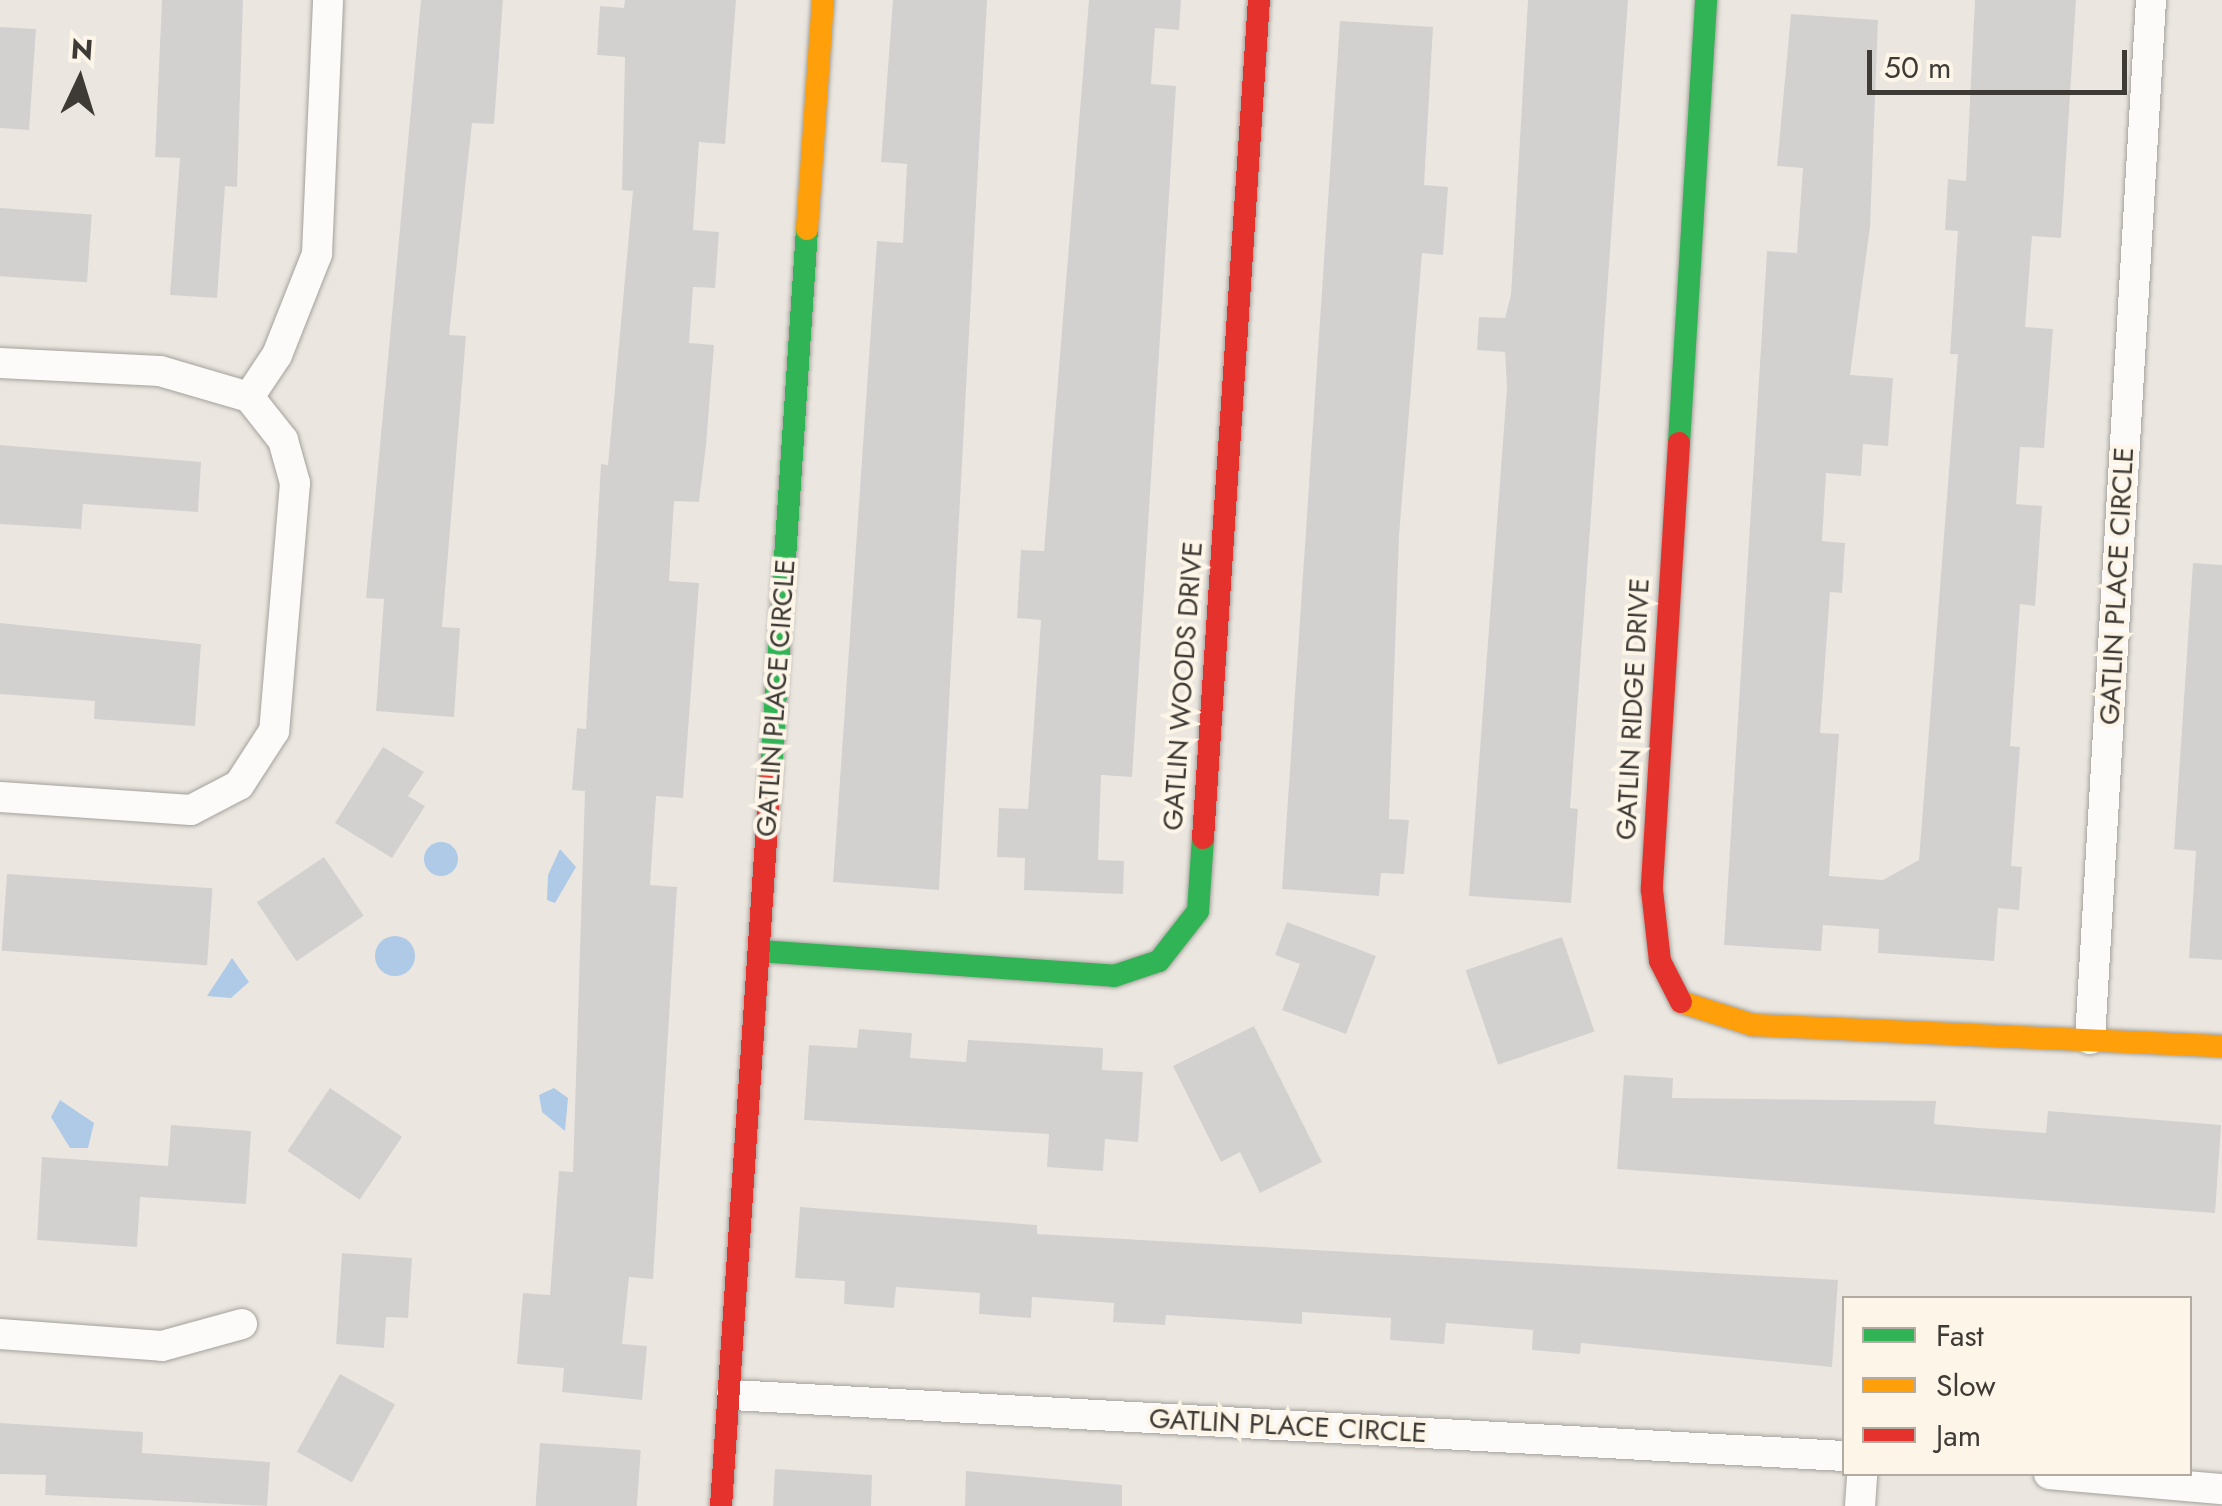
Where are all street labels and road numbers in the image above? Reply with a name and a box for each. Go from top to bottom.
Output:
street label: GATLIN PLACE CIRCLE [2093,446,2141,726]
street label: GATLIN WOODS DRIVE [1156,540,1210,832]
street label: GATLIN PLACE CIRCLE [750,558,802,838]
street label: GATLIN RIDGE DRIVE [1609,577,1657,841]
street label: GATLIN PLACE CIRCLE [1148,1402,1428,1450]

